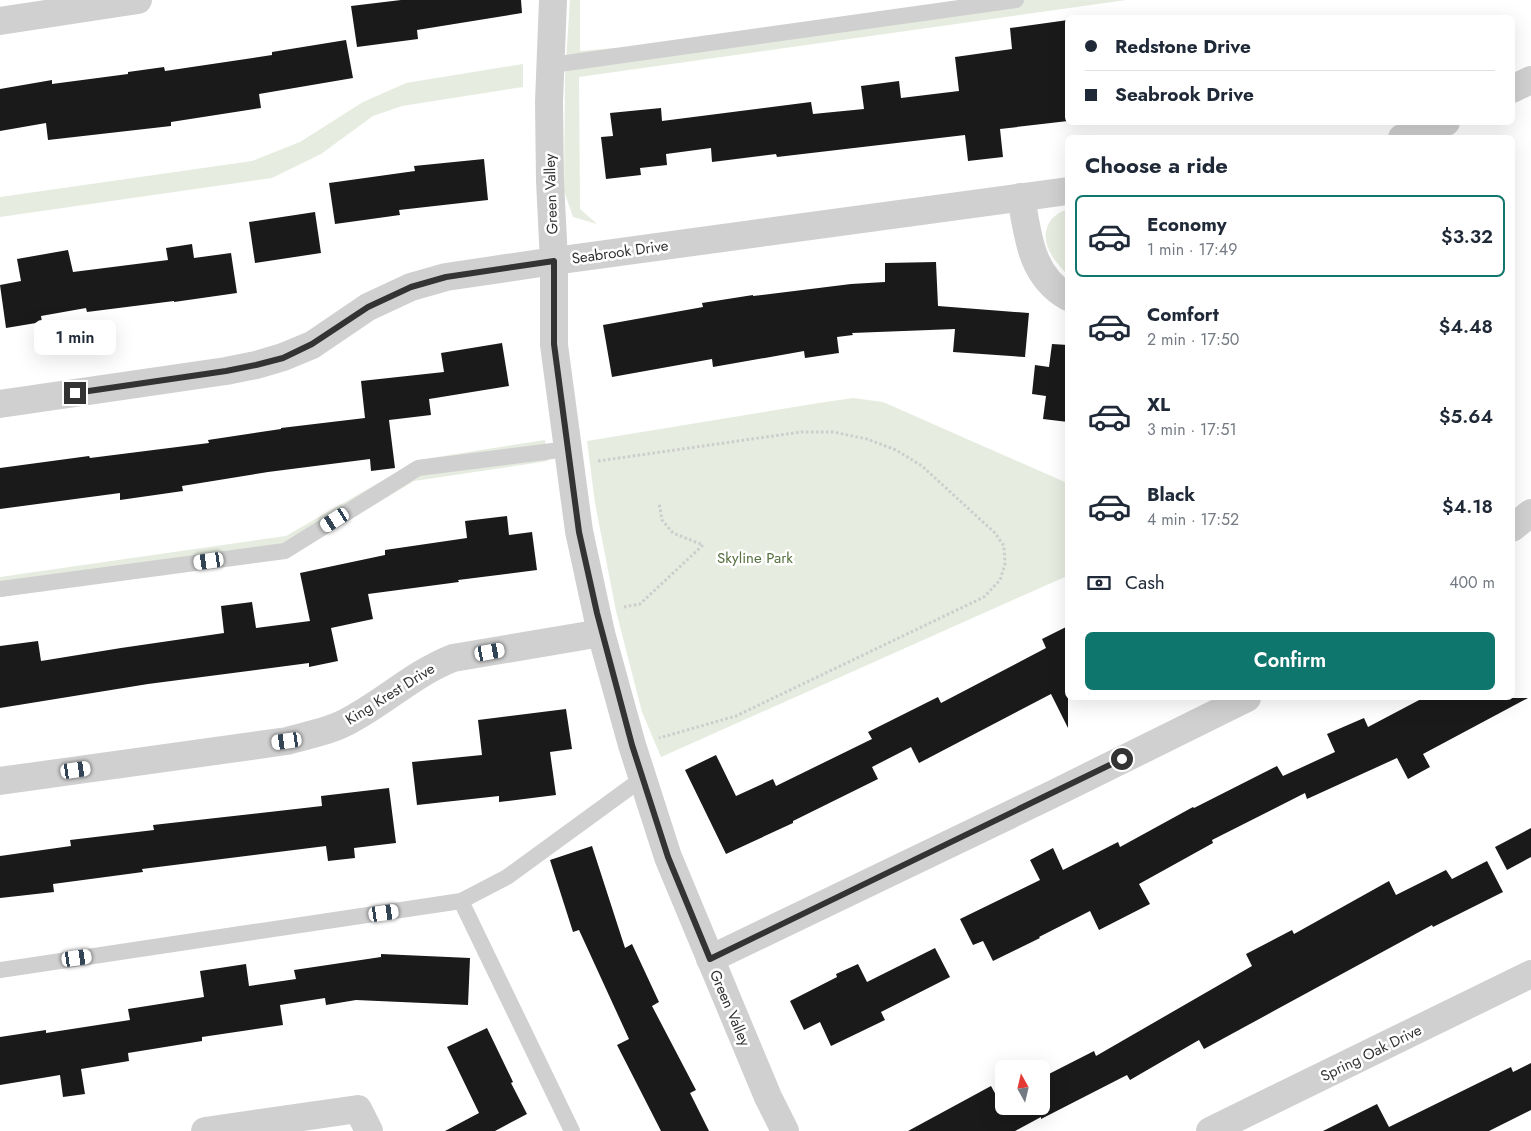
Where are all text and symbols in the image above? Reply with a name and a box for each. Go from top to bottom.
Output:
text: Redstone Drive [1115,33,1251,60]
text: Seabrook Drive [1115,81,1254,108]
text: Choose a ride [1085,149,1228,181]
street label: Green Valley [539,153,563,235]
text: Economy [1147,211,1227,238]
icon: car [1087,214,1132,259]
text: $3.32 [1441,223,1493,250]
street label: Seabrook Drive [570,234,670,270]
text: 1 min · 17:49 [1147,238,1237,261]
text: Comfort [1147,301,1219,328]
icon: car [1087,304,1132,349]
text: $4.48 [1439,313,1493,340]
callout: 1 min [34,320,116,356]
text: 1 min [56,326,94,349]
text: 2 min · 17:50 [1147,328,1239,351]
route end [64,382,86,404]
text: XL [1147,391,1170,418]
icon: car [1087,394,1132,439]
text: $5.64 [1439,403,1493,430]
text: 3 min · 17:51 [1147,418,1237,441]
text: Black [1147,481,1195,508]
icon: car [1087,484,1132,529]
text: $4.18 [1442,493,1493,520]
car [318,506,351,534]
text: 4 min · 17:52 [1147,508,1239,531]
park label: Skyline Park [717,547,793,569]
car [193,551,224,571]
icon: cash [1085,569,1113,597]
text: Cash [1125,569,1165,596]
text: 400 m [1449,571,1495,594]
button: Confirm [1085,632,1495,690]
car [473,642,506,662]
street label: King Krest Drive [341,658,439,730]
car [271,731,302,751]
route start [1111,748,1133,770]
car [60,760,91,780]
car [368,903,399,923]
car [61,948,92,968]
street label: Green Valley [704,966,756,1050]
street label: Spring Oak Drive [1317,1019,1426,1087]
north arrow [995,1060,1050,1115]
map controls [995,1060,1050,1115]

